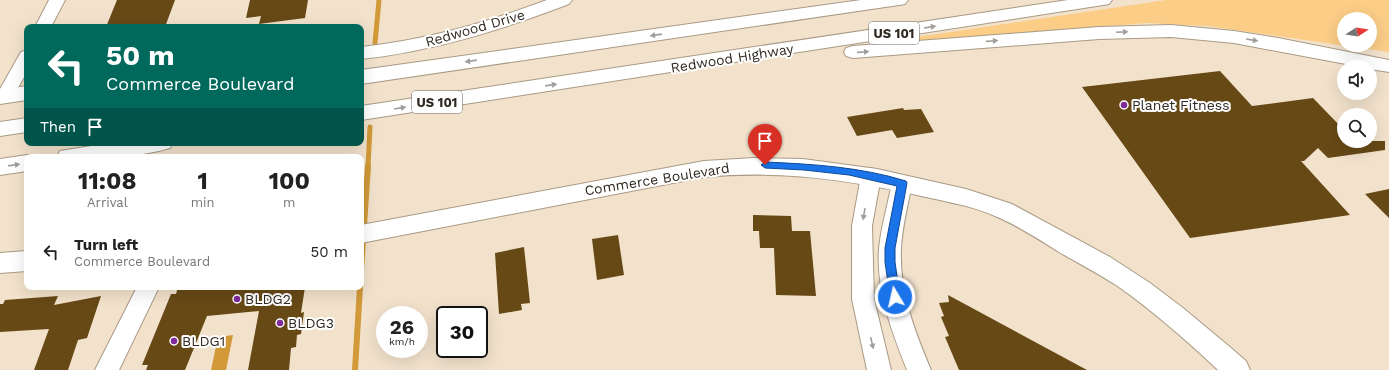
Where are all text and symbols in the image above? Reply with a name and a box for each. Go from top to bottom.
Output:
street label: Redwood Drive [423,6,527,50]
north arrow [1337,12,1377,52]
map controls [1337,12,1377,148]
road number: US 101 [869,22,919,44]
one-way arrow [924,24,936,30]
one-way arrow [1116,28,1128,35]
one-way arrow [650,32,662,38]
one-way arrow [1245,37,1258,43]
one-way arrow [986,38,998,45]
text: 50 m [106,39,175,72]
icon: left [40,40,92,92]
street label: Redwood Highway [669,40,795,76]
one-way arrow [857,48,869,55]
one-way arrow [465,58,477,64]
button: sound [1337,60,1377,100]
text: Commerce Boulevard [106,73,294,94]
one-way arrow [545,82,557,88]
road number: US 101 [412,91,462,113]
place label: Planet Fitness [1132,97,1230,113]
marker: Planet Fitness [1119,100,1129,110]
one-way arrow [393,105,406,111]
button: search [1337,108,1377,148]
icon: arrive [84,116,106,138]
text: Then [40,118,76,136]
pin [748,124,782,165]
icon: arrive [754,130,776,152]
street label: Commerce Boulevard [583,160,731,198]
one-way arrow [7,162,20,168]
text: 11:08 [78,167,137,195]
text: 1 [197,167,208,195]
text: 100 [269,167,310,195]
text: Arrival [87,195,128,210]
text: min [191,195,215,210]
text: m [283,195,295,210]
one-way arrow [861,208,867,220]
text: Turn left [74,236,138,254]
icon: left [40,241,62,263]
text: 50 m [311,243,348,261]
text: Commerce Boulevard [74,254,210,269]
position arrow [874,276,916,318]
place label: BLDG2 [245,291,291,307]
marker: BLDG2 [232,294,242,304]
speed limit sign: 30 [436,306,488,358]
place label: BLDG3 [288,315,334,331]
text: 26 [390,315,414,339]
marker: BLDG3 [275,318,285,328]
place label: BLDG1 [182,333,225,349]
marker: BLDG1 [169,336,179,346]
text: km/h [389,336,415,347]
one-way arrow [870,337,876,349]

